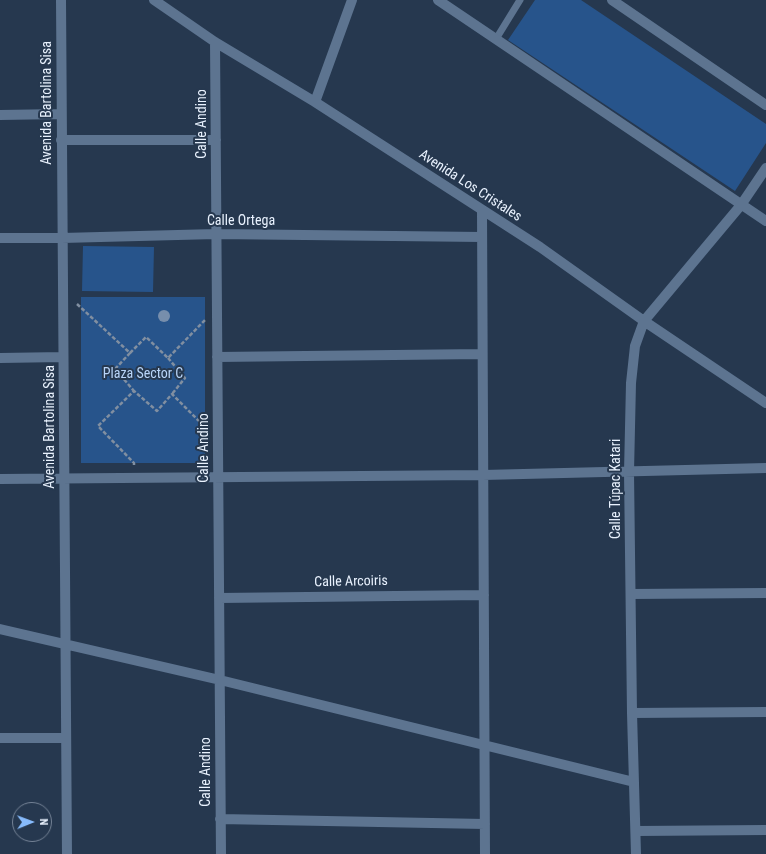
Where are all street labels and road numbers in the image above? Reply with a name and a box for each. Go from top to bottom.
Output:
street label: Avenida Bartolina Sisa [39,41,55,165]
street label: Calle Andino [194,89,210,159]
street label: Avenida Los Cristales [415,147,525,225]
street label: Calle Ortega [207,213,275,229]
street label: Avenida Bartolina Sisa [42,365,58,489]
street label: Calle Andino [196,413,212,483]
street label: Calle Túpac Katari [608,439,624,539]
street label: Calle Arcoiris [314,573,388,591]
street label: Calle Andino [198,737,214,807]

